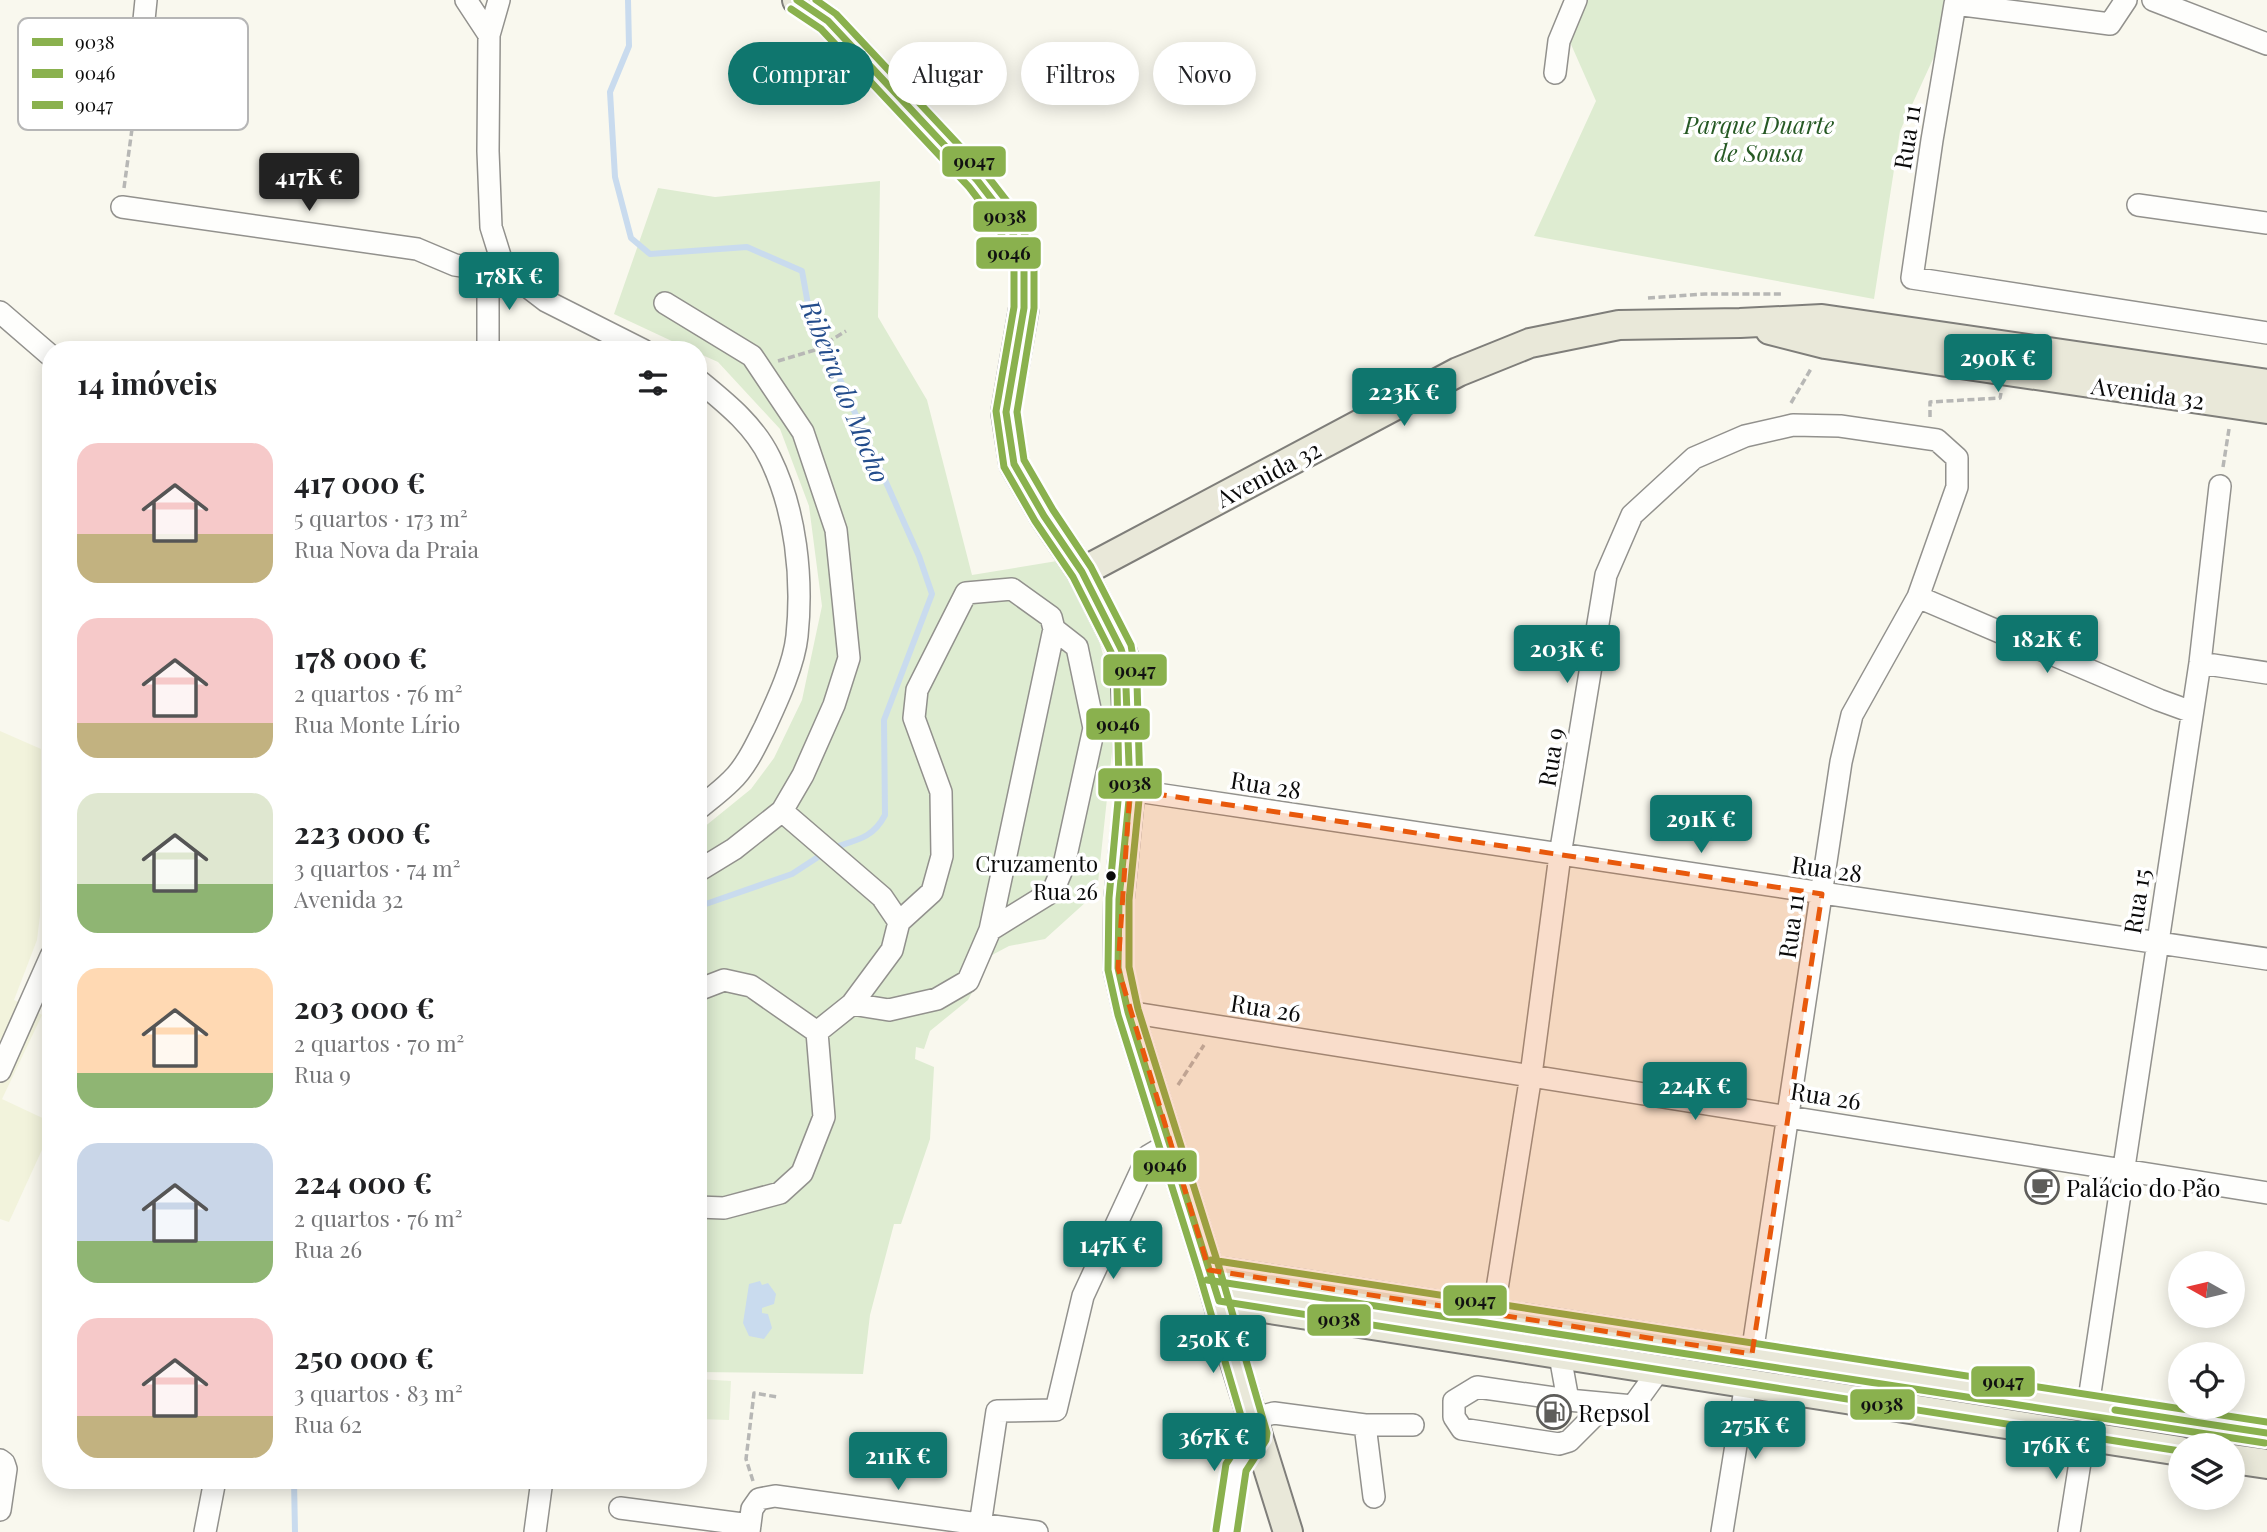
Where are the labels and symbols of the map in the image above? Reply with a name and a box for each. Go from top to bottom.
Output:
legend [18,18,248,130]
text: 9038 [75,28,115,54]
text: 9046 [75,59,115,85]
text: 9047 [75,91,113,117]
street label: Rua 11 [1885,102,1927,172]
park label: Parque Duarte de Sousa [1683,108,1834,168]
line badge: 9047 [941,145,1007,178]
text: 9047 [953,147,995,173]
pin: 417K € [252,154,366,213]
line badge: 9038 [972,200,1038,233]
text: 9038 [984,202,1026,228]
line badge: 9046 [975,236,1042,270]
text: 9046 [987,239,1031,265]
pin: 178K € [452,252,566,312]
water label: Ribeira do Mocho [793,293,899,488]
pin: 290K € [1941,334,2055,394]
pin: 223K € [1347,368,1461,428]
street label: Avenida 32 [2088,368,2207,416]
street label: Avenida 32 [1209,432,1326,514]
pin: 182K € [1990,616,2104,675]
pin: 203K € [1510,626,1624,685]
line badge: 9047 [1102,653,1168,687]
text: 9047 [1114,656,1156,682]
line badge: 9046 [1085,707,1151,741]
text: 9046 [1096,710,1140,736]
street label: Rua 9 [1530,725,1570,789]
street label: Rua 28 [1228,763,1304,805]
line badge: 9038 [1097,767,1163,800]
text: 9038 [1109,769,1151,795]
pin: 291K € [1644,796,1758,855]
street label: Rua 28 [1790,847,1864,889]
place label: Cruzamento Rua 26 [975,848,1098,906]
street label: Rua 15 [2115,866,2157,936]
marker: Cruzamento Rua 26 [1104,869,1118,883]
street label: Rua 11 [1770,892,1810,960]
street label: Rua 26 [1228,986,1304,1028]
pin: 224K € [1638,1062,1752,1122]
street label: Rua 26 [1788,1074,1864,1116]
line badge: 9046 [1132,1149,1198,1183]
text: 9046 [1143,1151,1187,1177]
cafe icon: Palácio do Pão [2023,1168,2061,1206]
place label: Palácio do Pão [2066,1171,2221,1203]
pin: 147K € [1056,1222,1170,1281]
north arrow [2168,1251,2245,1328]
line badge: 9047 [1442,1284,1508,1317]
text: 9047 [1454,1286,1496,1312]
line badge: 9038 [1306,1303,1372,1337]
text: 9038 [1318,1305,1360,1331]
pin: 250K € [1156,1316,1270,1375]
line badge: 9047 [1970,1365,2036,1398]
text: 9047 [1982,1367,2024,1393]
line badge: 9038 [1849,1388,1916,1421]
text: 9038 [1861,1390,1903,1416]
fuel station icon: Repsol [1535,1393,1573,1431]
place label: Repsol [1578,1396,1650,1428]
pin: 275K € [1698,1402,1812,1461]
pin: 367K € [1157,1414,1271,1473]
pin: 176K € [1999,1422,2113,1481]
pin: 211K € [841,1432,955,1492]

